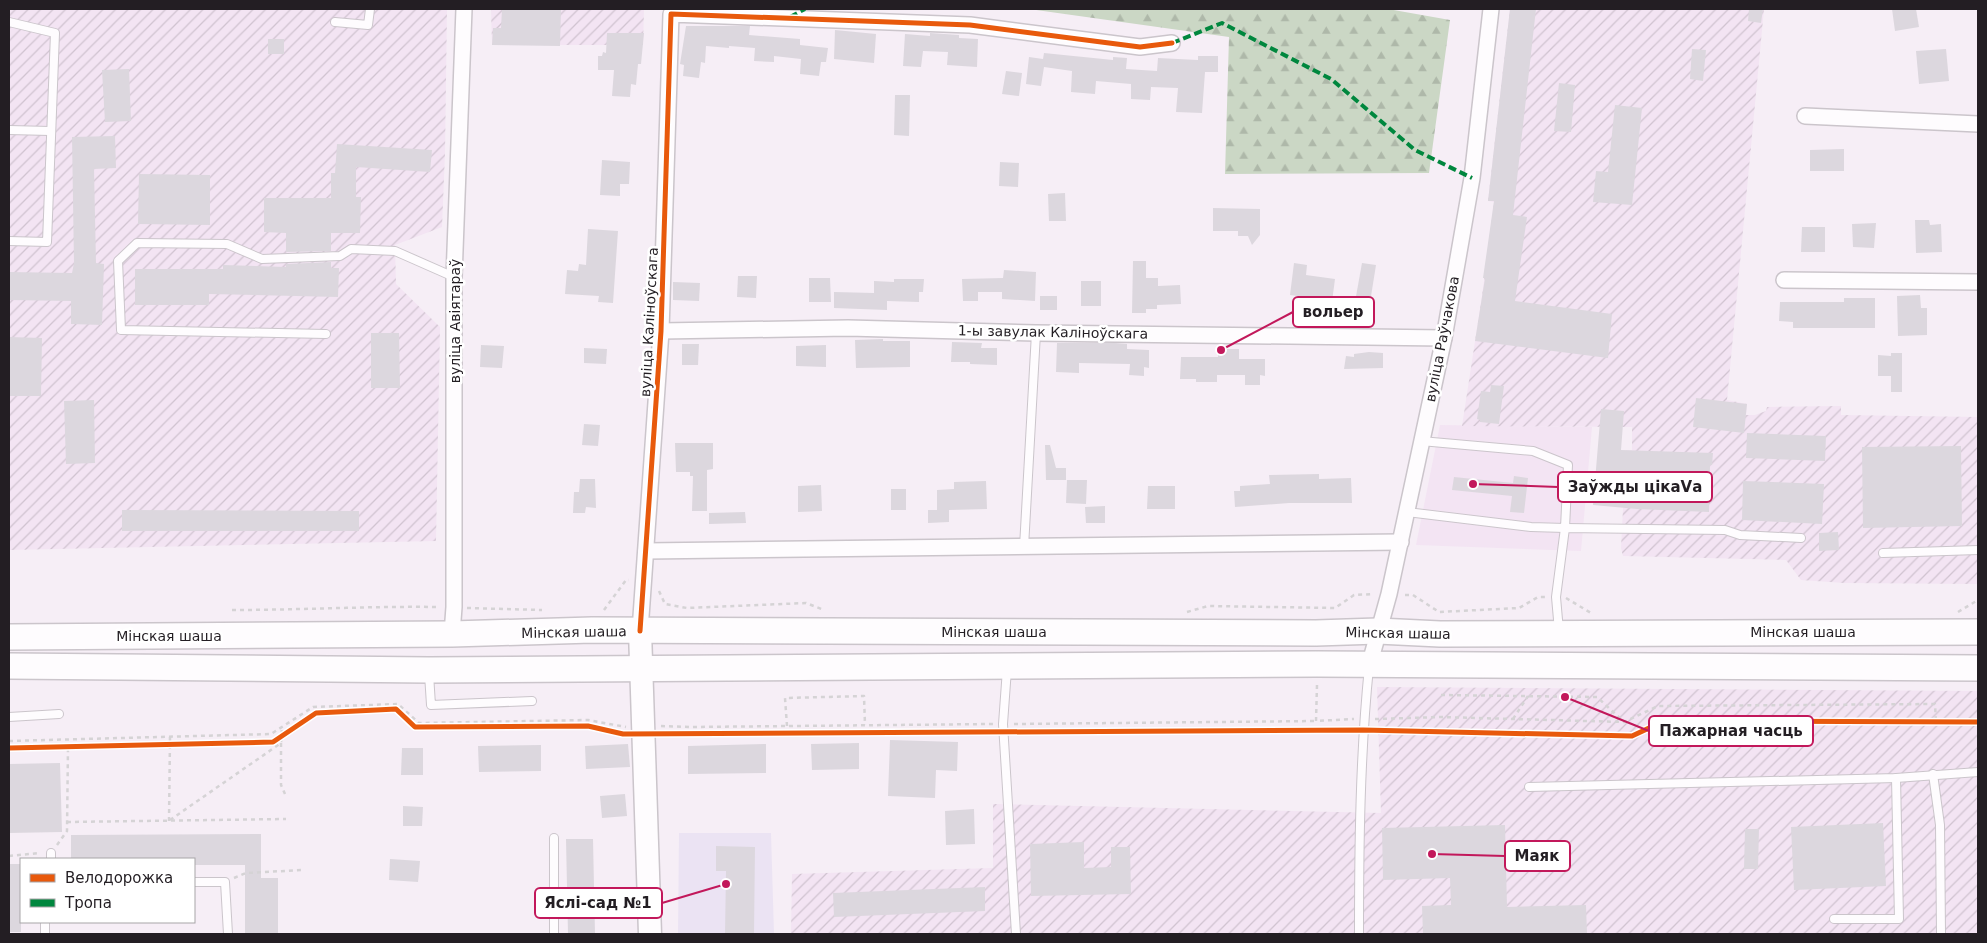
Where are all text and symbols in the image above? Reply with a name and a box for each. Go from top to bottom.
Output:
street label: вуліца Каліноўскага [637,247,661,397]
street label: вуліца Авіятараў [447,259,463,383]
street label: вуліца Раўчакова [1422,275,1462,403]
callout: вольер [1293,297,1374,327]
text: вольер [1302,303,1364,321]
street label: 1-ы завулак Каліноўскага [958,322,1148,342]
callout: Заўжды цікаVа [1558,472,1712,502]
text: Заўжды цікаVа [1568,478,1702,496]
street label: Мінская шаша [521,623,627,641]
street label: Мінская шаша [941,624,1047,640]
street label: Мінская шаша [1345,624,1451,642]
street label: Мінская шаша [1750,624,1856,640]
street label: Мінская шаша [116,628,222,644]
callout: Пажарная часць [1649,716,1813,746]
text: Пажарная часць [1659,722,1803,740]
callout: Маяк [1505,841,1570,871]
text: Маяк [1515,847,1559,865]
legend [20,858,195,923]
text: Велодорожка [65,869,173,887]
callout: Яслі-сад №1 [535,888,662,918]
text: Тропа [64,894,112,912]
text: Яслі-сад №1 [544,894,652,912]

